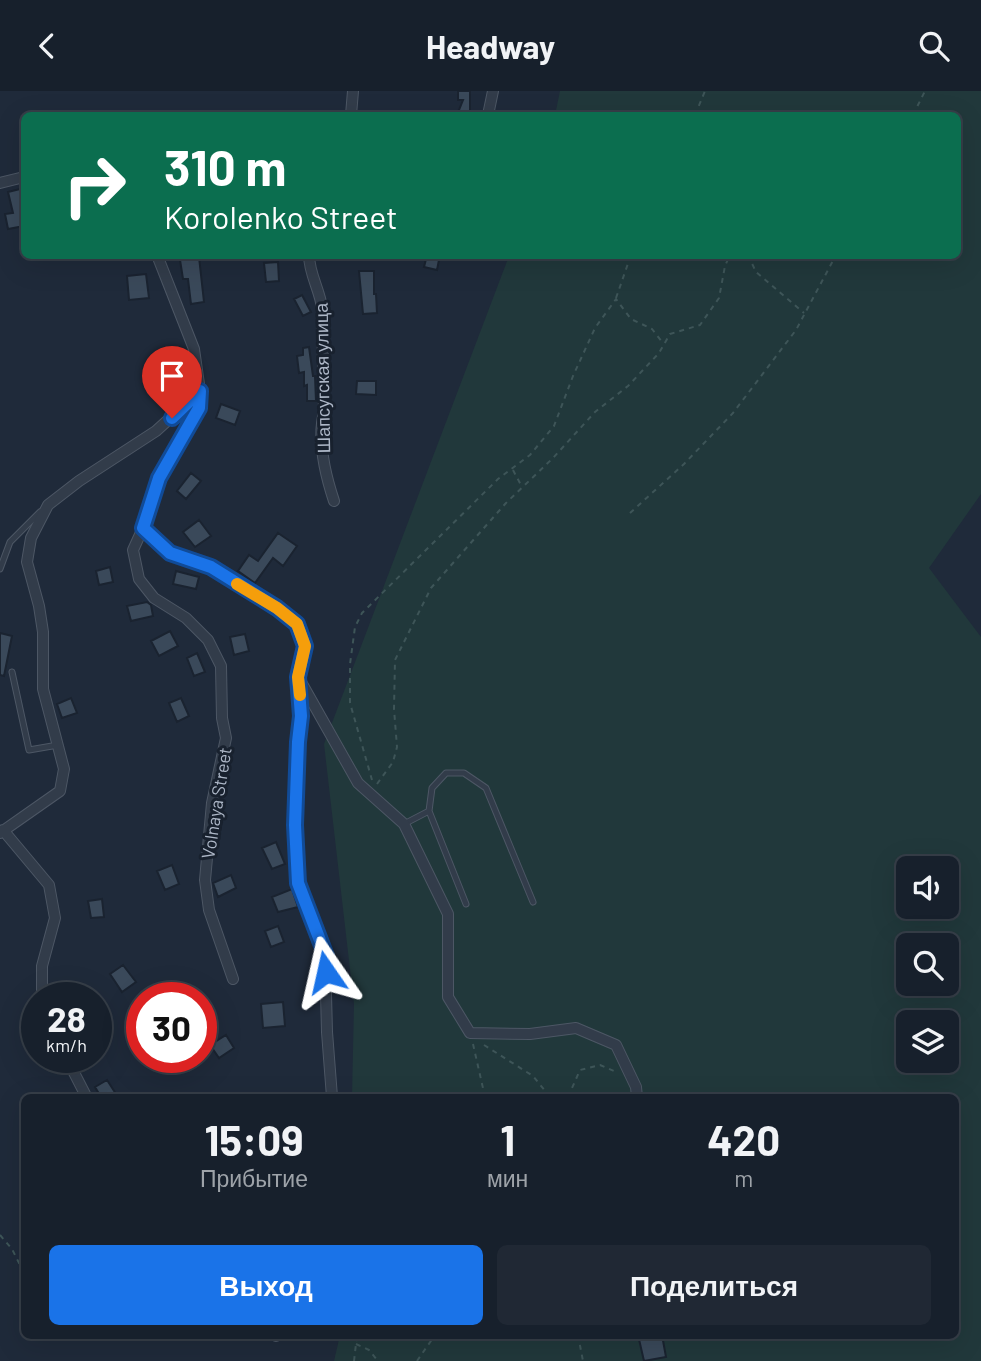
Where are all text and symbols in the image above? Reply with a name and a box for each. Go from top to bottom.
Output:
icon: back [28,27,66,65]
text: Headway [426,27,555,65]
icon: search [915,27,953,65]
text: 310 m [164,137,286,196]
icon: right [49,140,140,231]
text: Korolenko Street [164,197,398,235]
street label: Шапсугская улица [310,302,334,453]
pin [142,346,202,418]
icon: arrive [153,357,191,395]
street label: Volnaya Street [196,746,236,860]
map controls [896,856,959,1073]
button: sound [896,856,959,919]
button: search [896,933,959,996]
position arrow [289,935,363,1009]
speed limit sign: 30 [126,982,217,1073]
text: 28 [47,997,86,1039]
button: layers [896,1010,959,1073]
text: km/h [46,1034,87,1056]
text: 15:09 [204,1114,303,1164]
text: 1 [500,1114,515,1164]
text: 420 [707,1114,780,1164]
text: Прибытие [200,1164,308,1192]
text: мин [487,1164,528,1192]
text: m [734,1164,753,1192]
button: Выход [49,1245,483,1325]
button: Поделиться [497,1245,931,1325]

